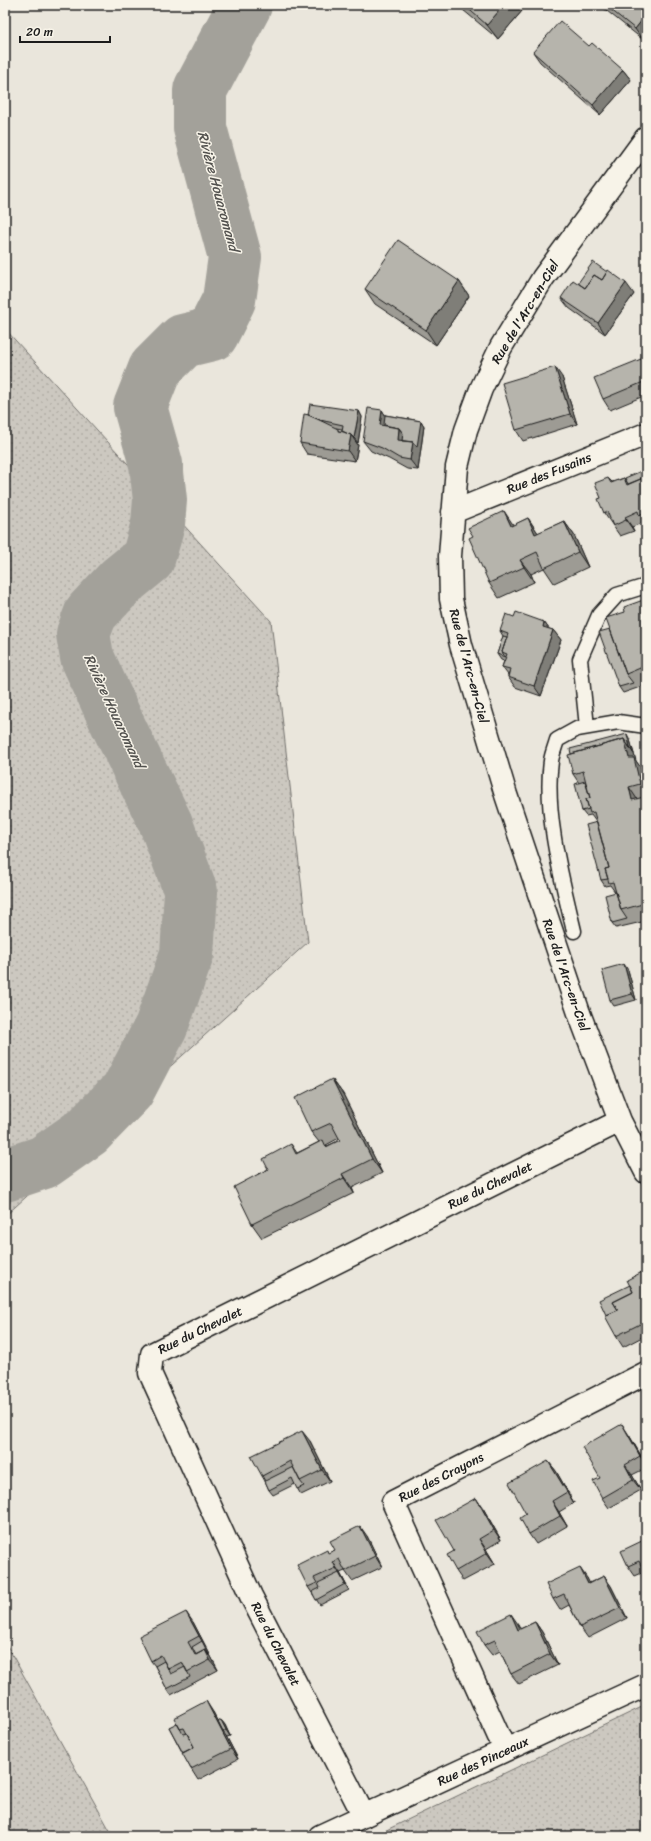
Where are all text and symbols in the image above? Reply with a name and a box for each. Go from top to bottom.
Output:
scale bar [20,18,110,44]
text: 20 m [26,21,53,43]
water label: Rivière Houaromand [190,128,247,257]
street label: Rue de l'Arc-en-Ciel [485,255,565,368]
street label: Rue des Fusains [503,445,595,500]
street label: Rue de l'Arc-en-Ciel [443,606,495,726]
water label: Rivière Houaromand [77,650,153,775]
street label: Rue de l'Arc-en-Ciel [536,916,596,1035]
street label: Rue du Chevalet [444,1154,537,1215]
street label: Rue du Chevalet [154,1299,247,1360]
street label: Rue des Crayons [394,1445,488,1508]
street label: Rue du Chevalet [245,1598,307,1690]
street label: Rue des Pinceaux [433,1729,533,1792]

